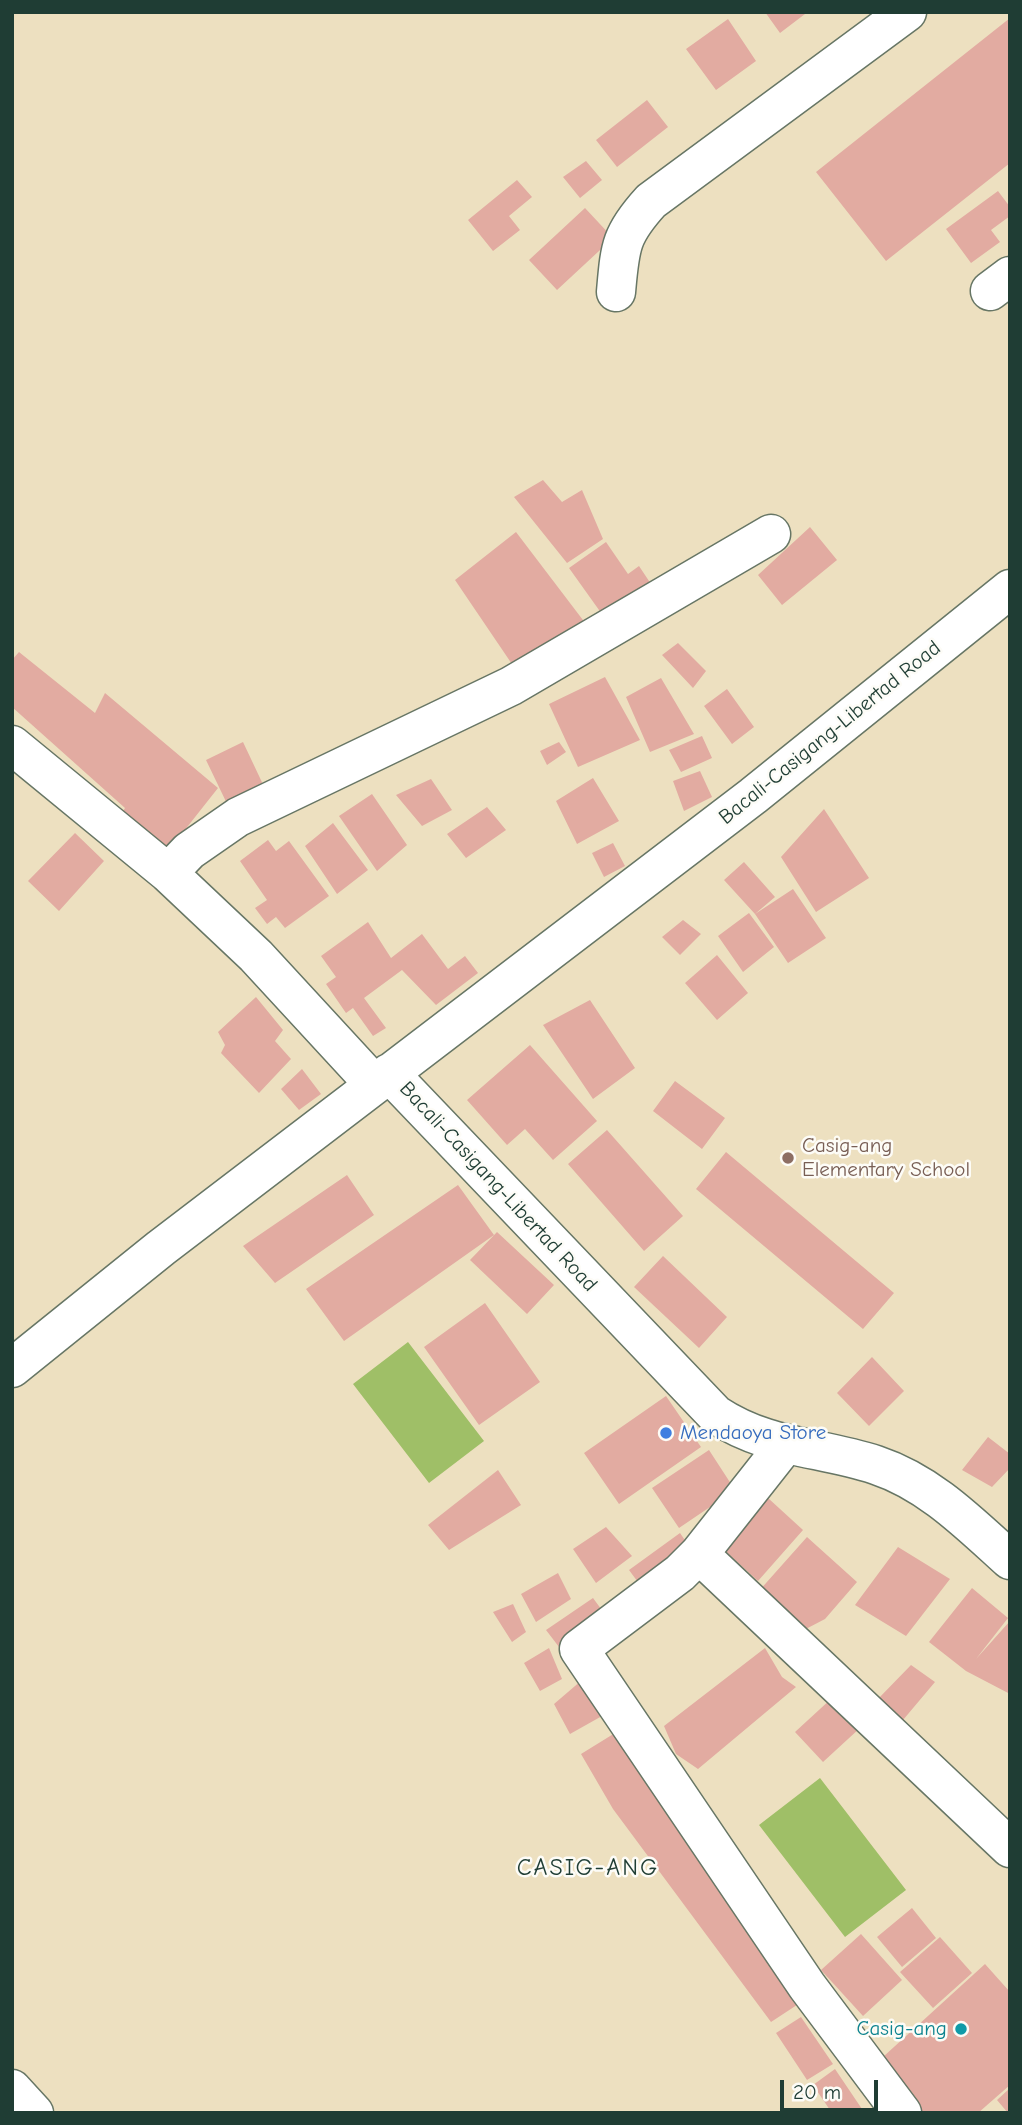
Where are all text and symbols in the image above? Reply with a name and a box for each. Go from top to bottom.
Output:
street label: Bacali-Casigang-Libertad Road [714,636,946,830]
street label: Bacali-Casigang-Libertad Road [394,1077,602,1297]
place label: Casig-ang Elementary School [802,1133,970,1183]
marker: Casig-ang Elementary School [780,1150,796,1166]
place label: Mendaoya Store [680,1420,826,1446]
marker: Mendaoya Store [658,1425,674,1441]
district label: CASIG-ANG [518,1854,658,1882]
place label: Casig-ang [857,2016,947,2042]
marker: Casig-ang [953,2021,969,2037]
scale bar [784,2066,882,2110]
text: 20 m [793,2080,841,2104]

